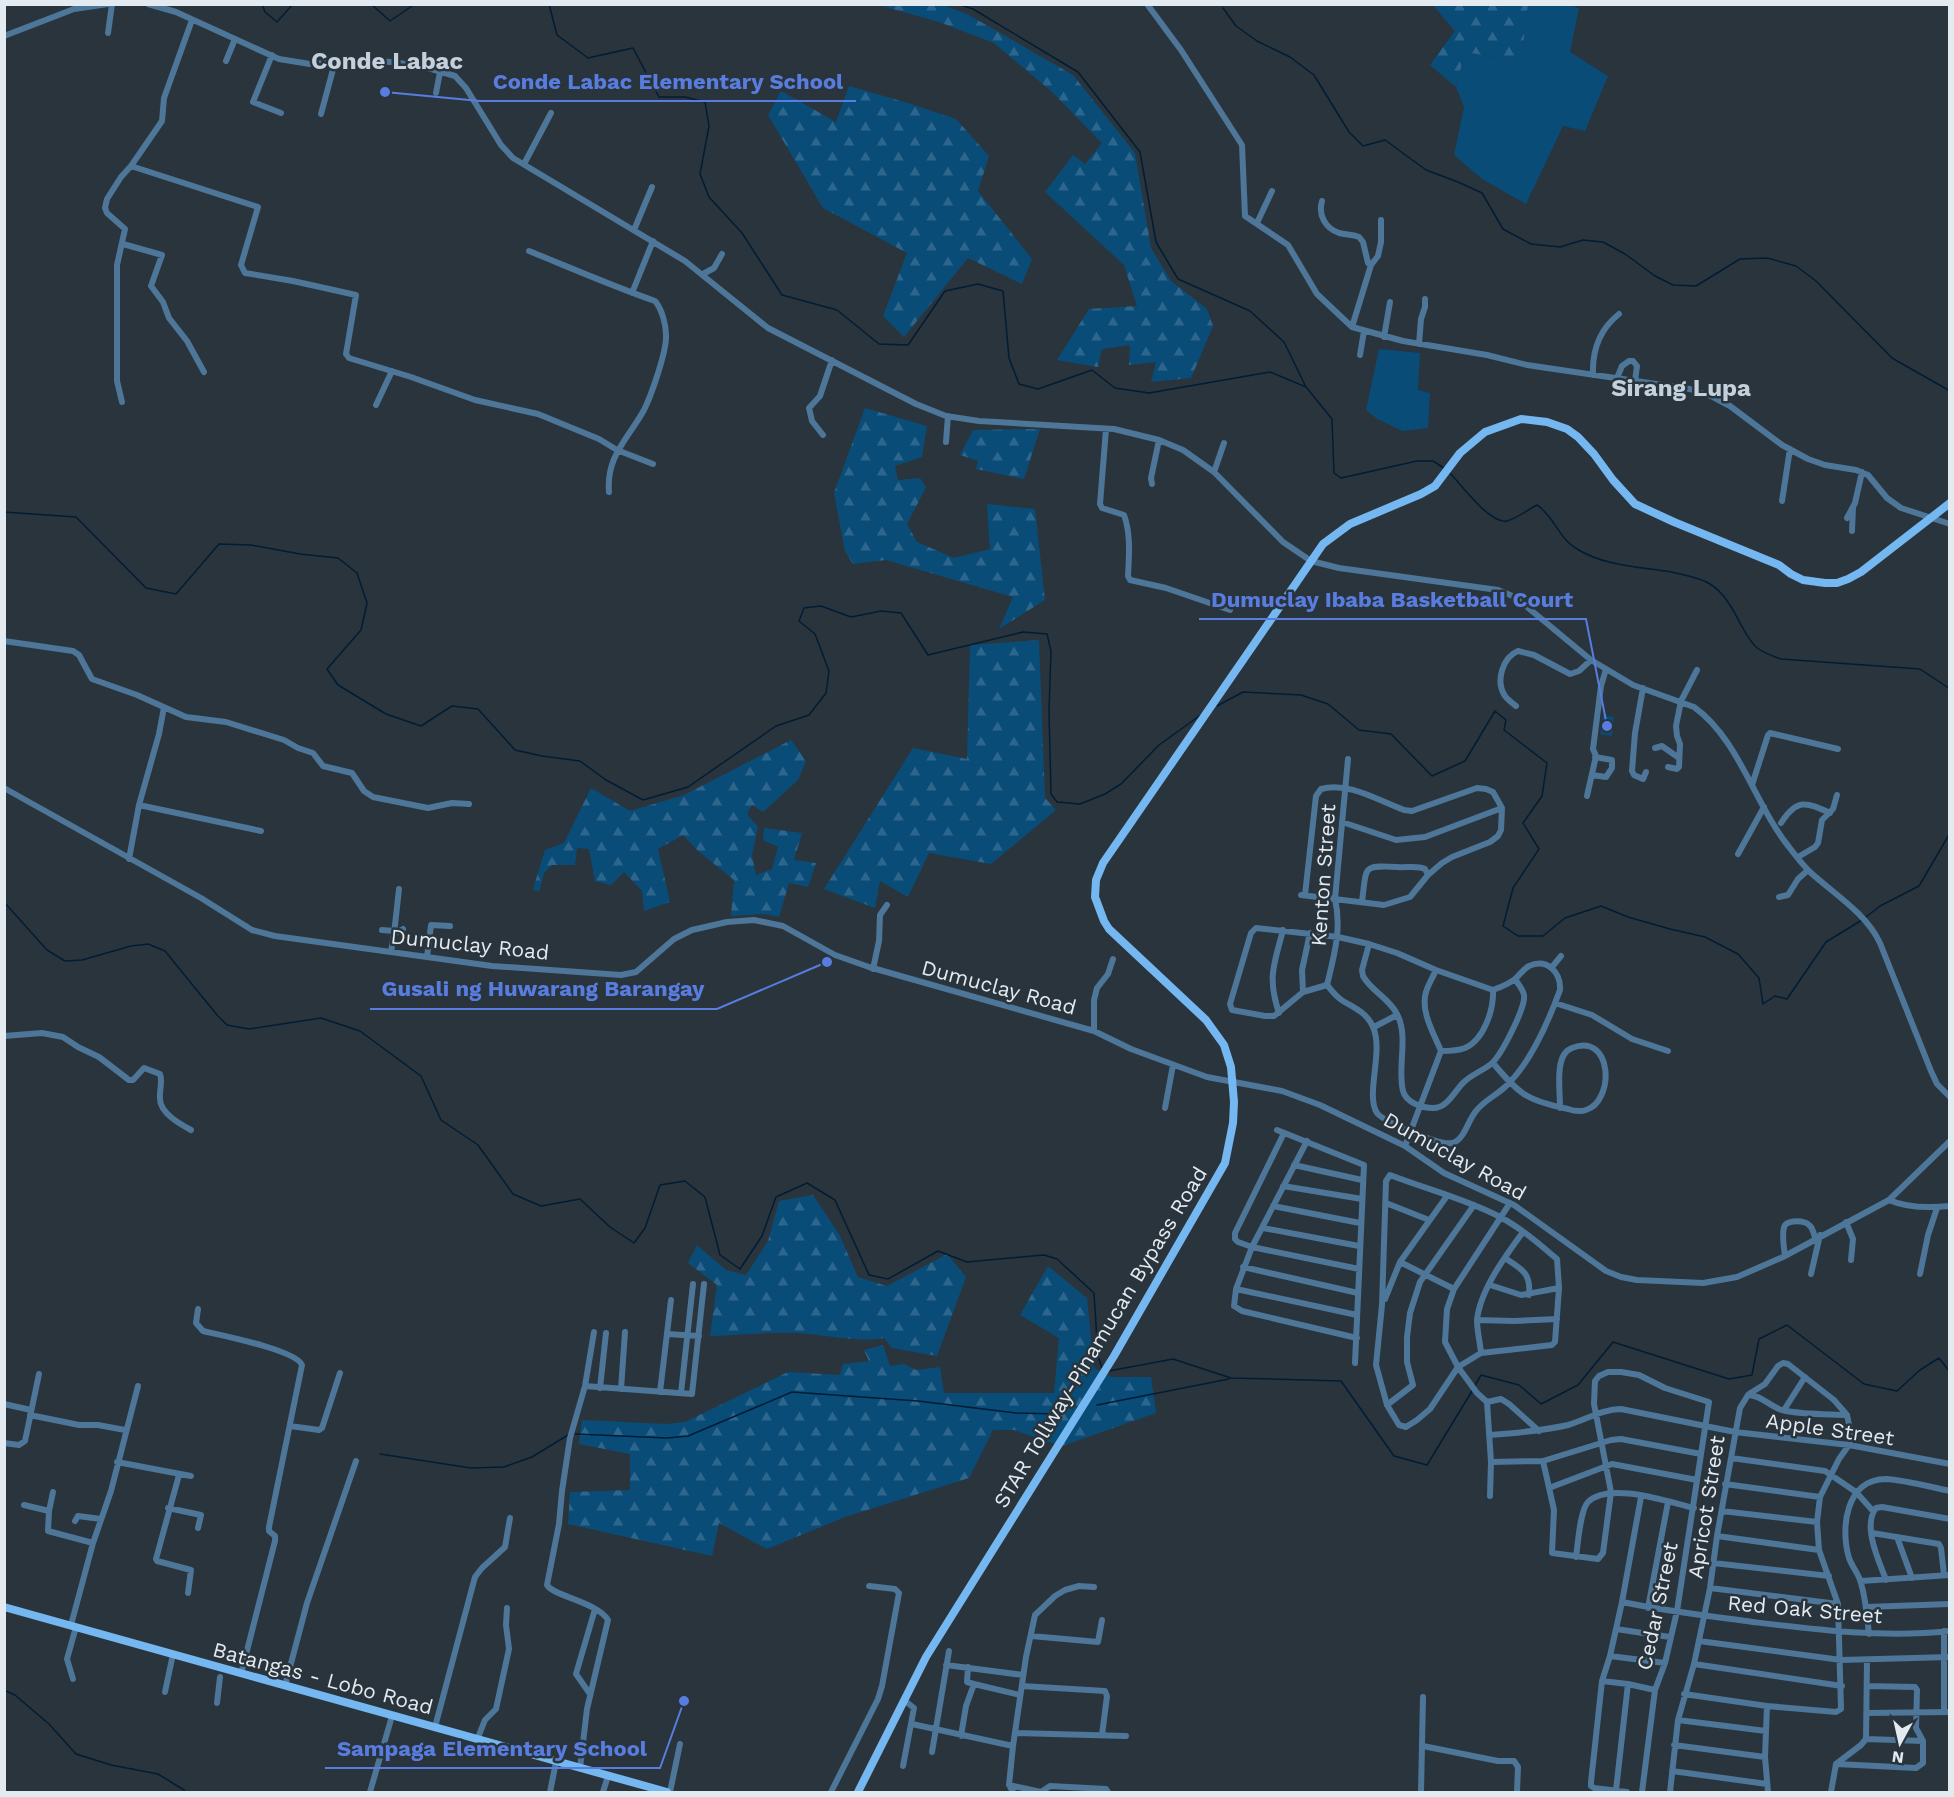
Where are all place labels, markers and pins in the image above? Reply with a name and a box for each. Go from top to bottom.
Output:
callout: Conde Labac Elementary School [480,61,856,101]
callout: Dumuclay Ibaba Basketball Court [1199,579,1586,619]
callout: Gusali ng Huwarang Barangay [370,969,717,1009]
callout: Sampaga Elementary School [325,1728,660,1768]

